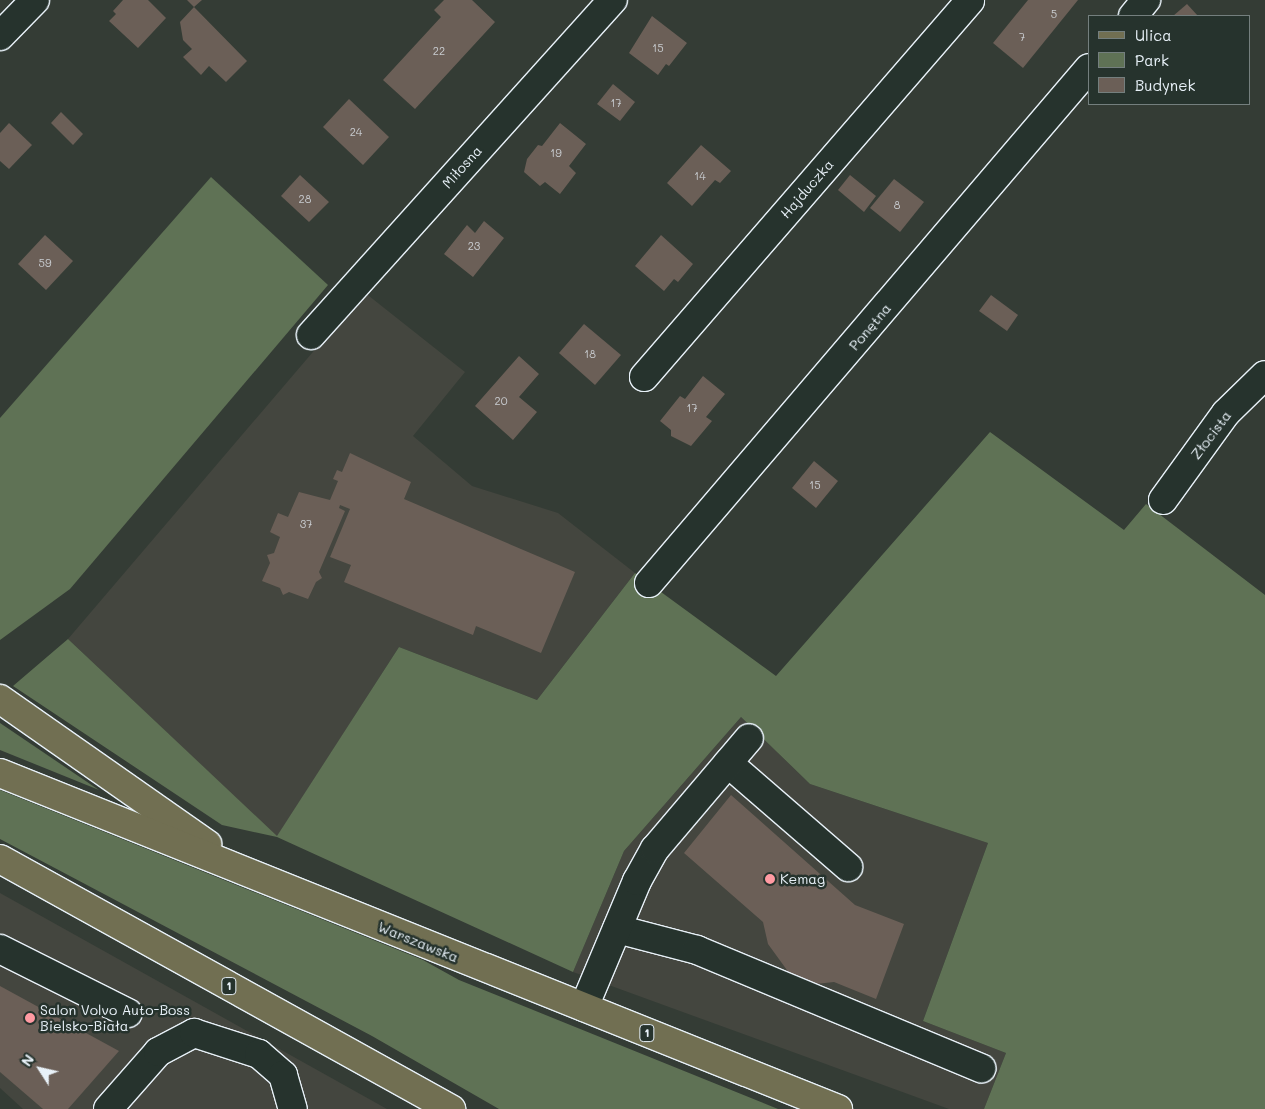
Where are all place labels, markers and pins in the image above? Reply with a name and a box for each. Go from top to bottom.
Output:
place label: Kemag [780,871,825,887]
marker: Kemag [764,873,776,885]
place label: Salon Volvo Auto-Boss Bielsko-Biała [40,1002,190,1034]
marker: Salon Volvo Auto-Boss Bielsko-Biała [24,1012,36,1024]

